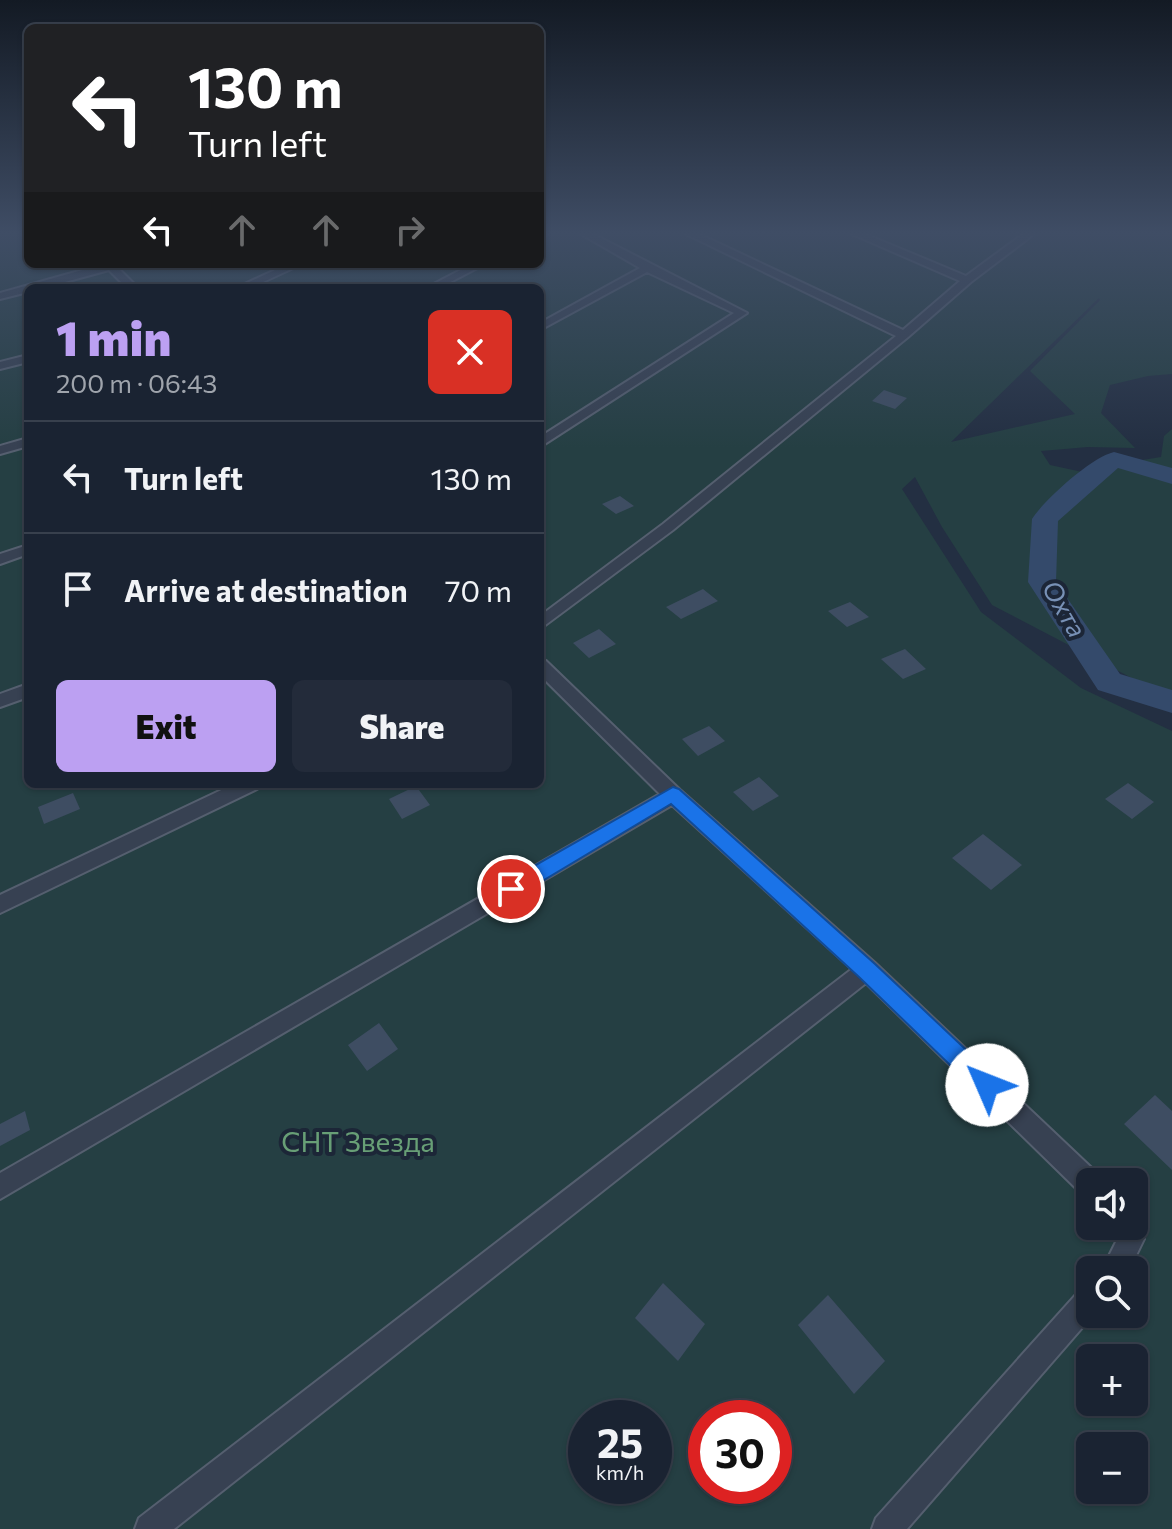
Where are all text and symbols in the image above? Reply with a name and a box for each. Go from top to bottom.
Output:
text: 130 m [188,51,343,120]
icon: left [56,56,160,160]
text: Turn left [188,120,327,164]
icon: left [136,208,180,252]
icon: ahead [220,208,264,252]
icon: ahead [304,208,348,252]
icon: right [388,208,432,252]
text: 1 min [56,307,171,366]
button: close [428,310,512,394]
text: 200 m · 06:43 [56,367,217,398]
icon: left [56,455,100,499]
text: Turn left [124,459,243,496]
text: 130 m [431,459,512,496]
icon: arrive [56,567,100,611]
text: Arrive at destination [124,571,408,608]
text: 70 m [445,571,512,608]
water label: Охта [1037,574,1094,642]
button: Exit [56,680,276,772]
button: Share [292,680,512,772]
pin [477,855,545,923]
icon: arrive [489,867,533,911]
position arrow [945,1043,1029,1127]
park label: СНТ Звезда [281,1124,435,1158]
map controls [1076,1168,1148,1504]
button: sound [1076,1168,1148,1240]
button: search [1076,1256,1148,1328]
button: + [1076,1344,1148,1416]
speed limit sign: 30 [688,1400,792,1504]
text: 25 [597,1417,643,1466]
button: − [1076,1432,1148,1504]
text: km/h [596,1460,644,1484]

